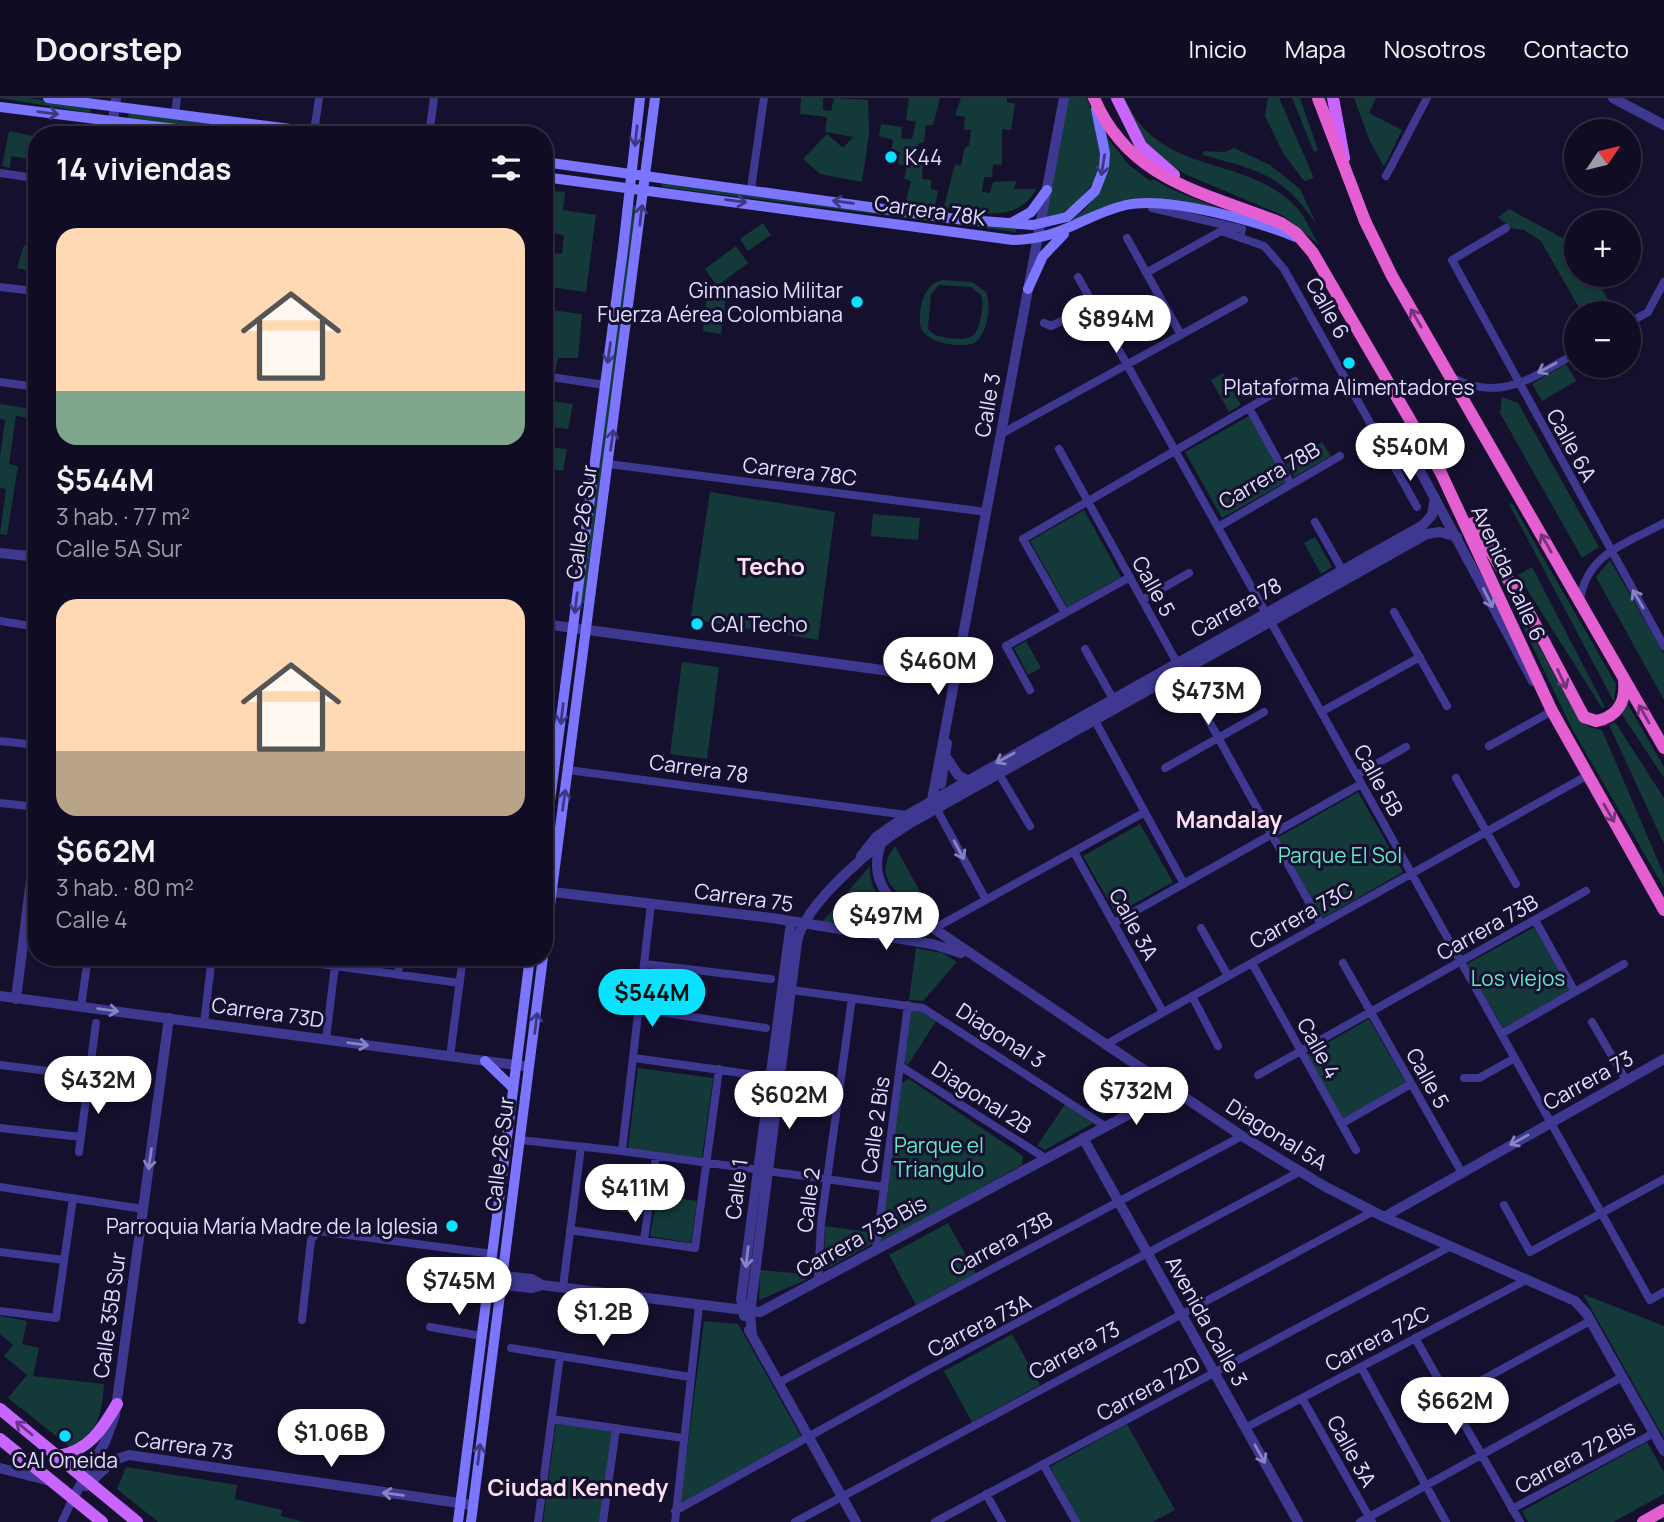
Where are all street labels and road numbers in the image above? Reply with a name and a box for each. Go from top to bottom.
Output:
street label: Carrera 78K [873,188,988,232]
street label: Calle 6 [1300,272,1356,344]
street label: Calle 3 [968,371,1006,439]
street label: Calle 6A [1541,404,1603,486]
street label: Carrera 78B [1213,435,1325,515]
street label: Carrera 78C [741,450,859,492]
street label: Calle 26 Sur [559,463,603,581]
street label: Avenida Calle 6 [1465,501,1553,645]
street label: Calle 5 [1126,551,1182,621]
street label: Carrera 78 [1186,571,1286,643]
street label: Calle 5B [1348,739,1410,821]
street label: Carrera 78 [648,747,750,789]
street label: Carrera 73C [1244,875,1358,955]
street label: Carrera 75 [693,876,795,918]
street label: Calle 3A [1103,883,1165,965]
street label: Carrera 73B [1431,888,1543,966]
street label: Carrera 73D [210,990,326,1034]
street label: Diagonal 3 [951,996,1051,1074]
street label: Calle 4 [1291,1013,1347,1083]
street label: Calle 5 [1400,1043,1456,1113]
street label: Carrera 73 [1538,1044,1638,1116]
street label: Diagonal 2B [927,1054,1037,1140]
street label: Calle 2 Bis [854,1075,896,1175]
street label: Diagonal 5A [1221,1092,1333,1176]
street label: Calle 26 Sur [478,1095,520,1213]
street label: Calle 1 [718,1157,754,1221]
street label: Calle 2 [790,1166,826,1234]
street label: Carrera 73B Bis [791,1189,931,1283]
street label: Carrera 73B [945,1204,1057,1282]
street label: Calle 35B Sur [86,1250,132,1380]
street label: Avenida Calle 3 [1160,1251,1254,1391]
street label: Carrera 73A [923,1287,1035,1363]
street label: Carrera 72C [1320,1299,1434,1377]
street label: Carrera 73 [1024,1314,1124,1386]
street label: Carrera 72D [1091,1349,1205,1427]
street label: Calle 3A [1321,1410,1383,1492]
street label: Carrera 72 Bis [1510,1413,1640,1499]
street label: Carrera 73 [133,1424,235,1466]

